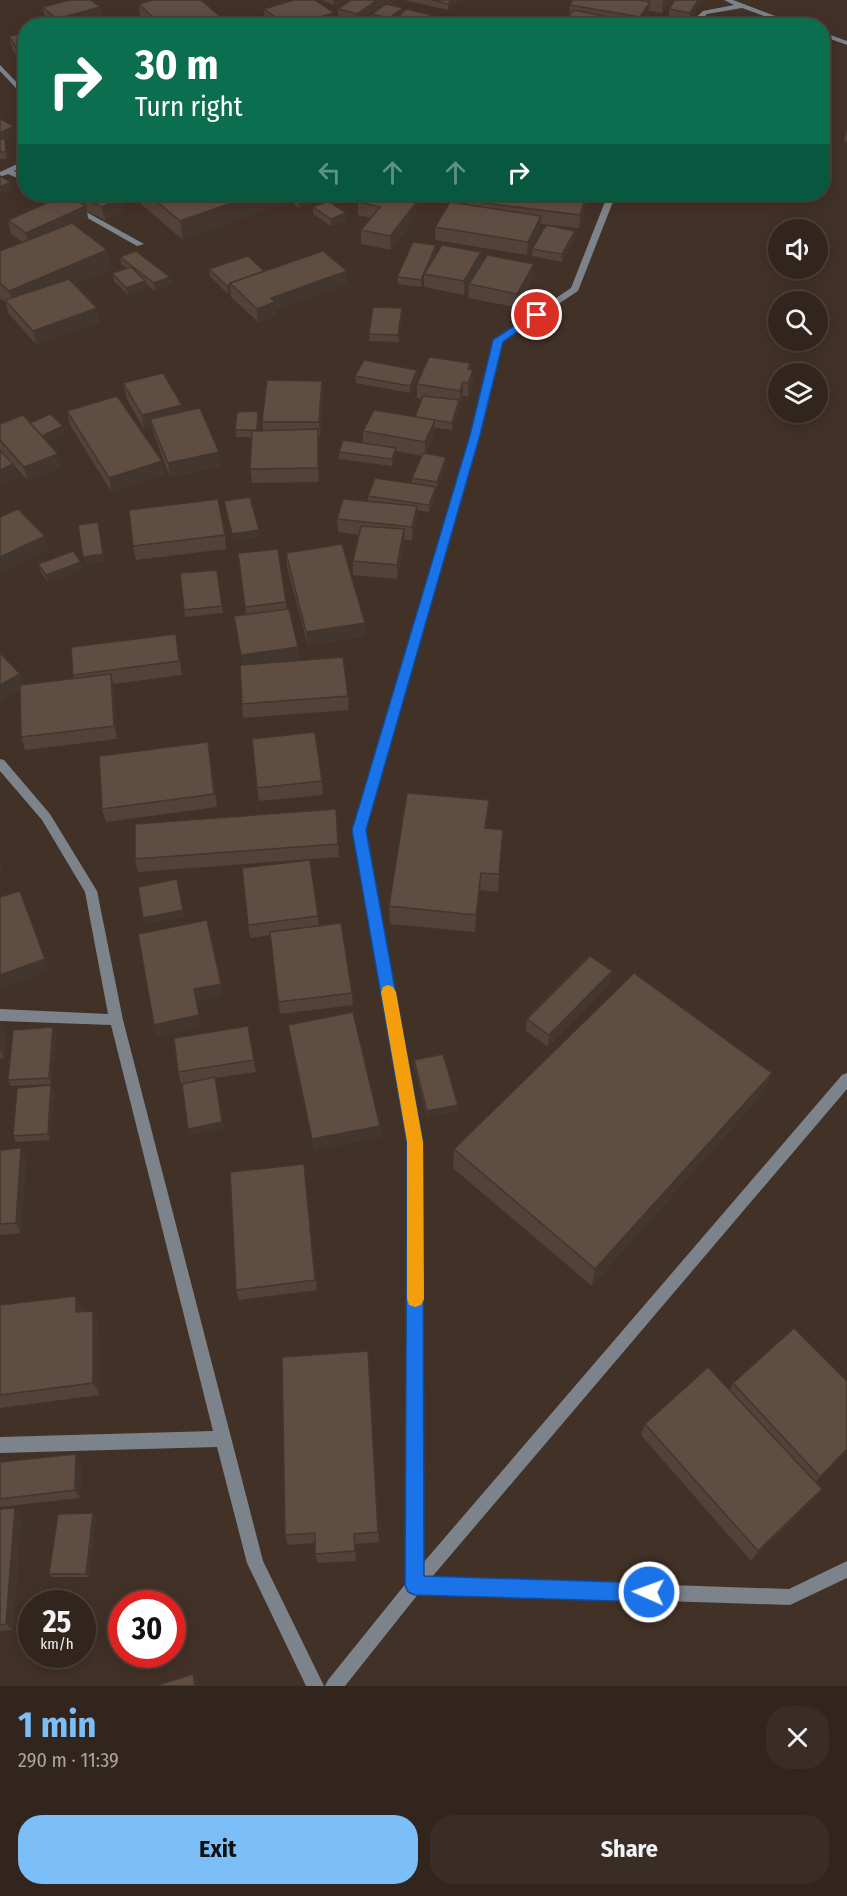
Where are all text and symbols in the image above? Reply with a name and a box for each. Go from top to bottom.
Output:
text: 30 m [135,40,219,90]
icon: right [36,42,114,120]
text: Turn right [135,91,243,123]
icon: left [313,156,346,189]
icon: ahead [376,156,409,189]
icon: ahead [439,156,472,189]
icon: right [502,156,535,189]
map controls [768,219,828,423]
button: sound [768,219,828,279]
pin [511,289,562,340]
button: search [768,291,828,351]
icon: arrive [520,298,553,331]
button: layers [768,363,828,423]
position arrow [617,1560,681,1624]
speed limit sign: 30 [108,1590,186,1668]
text: 25 [43,1604,71,1640]
text: km/h [40,1635,74,1653]
text: 1 min [18,1703,96,1747]
button: close [766,1706,829,1769]
text: 290 m · 11:39 [18,1748,119,1772]
button: Exit [18,1815,418,1884]
button: Share [430,1815,829,1884]

